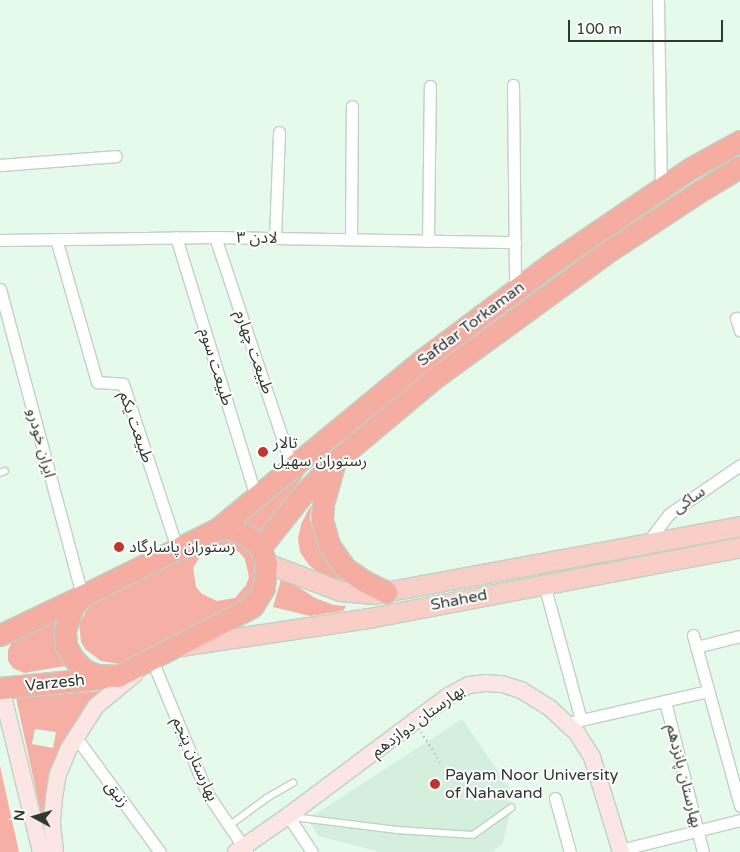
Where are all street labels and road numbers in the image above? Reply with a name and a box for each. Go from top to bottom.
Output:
street label: لادن ۳ [236,228,278,248]
street label: Safdar Torkaman [414,277,528,371]
street label: طبیعت چهارم [231,308,277,396]
street label: طبیعت سوم [195,326,237,408]
street label: طبیعت یکم [115,389,157,465]
street label: ایران خودرو [23,406,59,480]
street label: ساکی [669,482,709,518]
street label: Shahed [429,585,489,615]
street label: Varzesh [24,670,86,696]
street label: بهارستان دوازدهم [368,681,468,761]
street label: بهارستان پنجم [168,714,222,804]
street label: بهارستان پانزدهم [662,722,706,830]
street label: زنبق [101,777,133,811]

